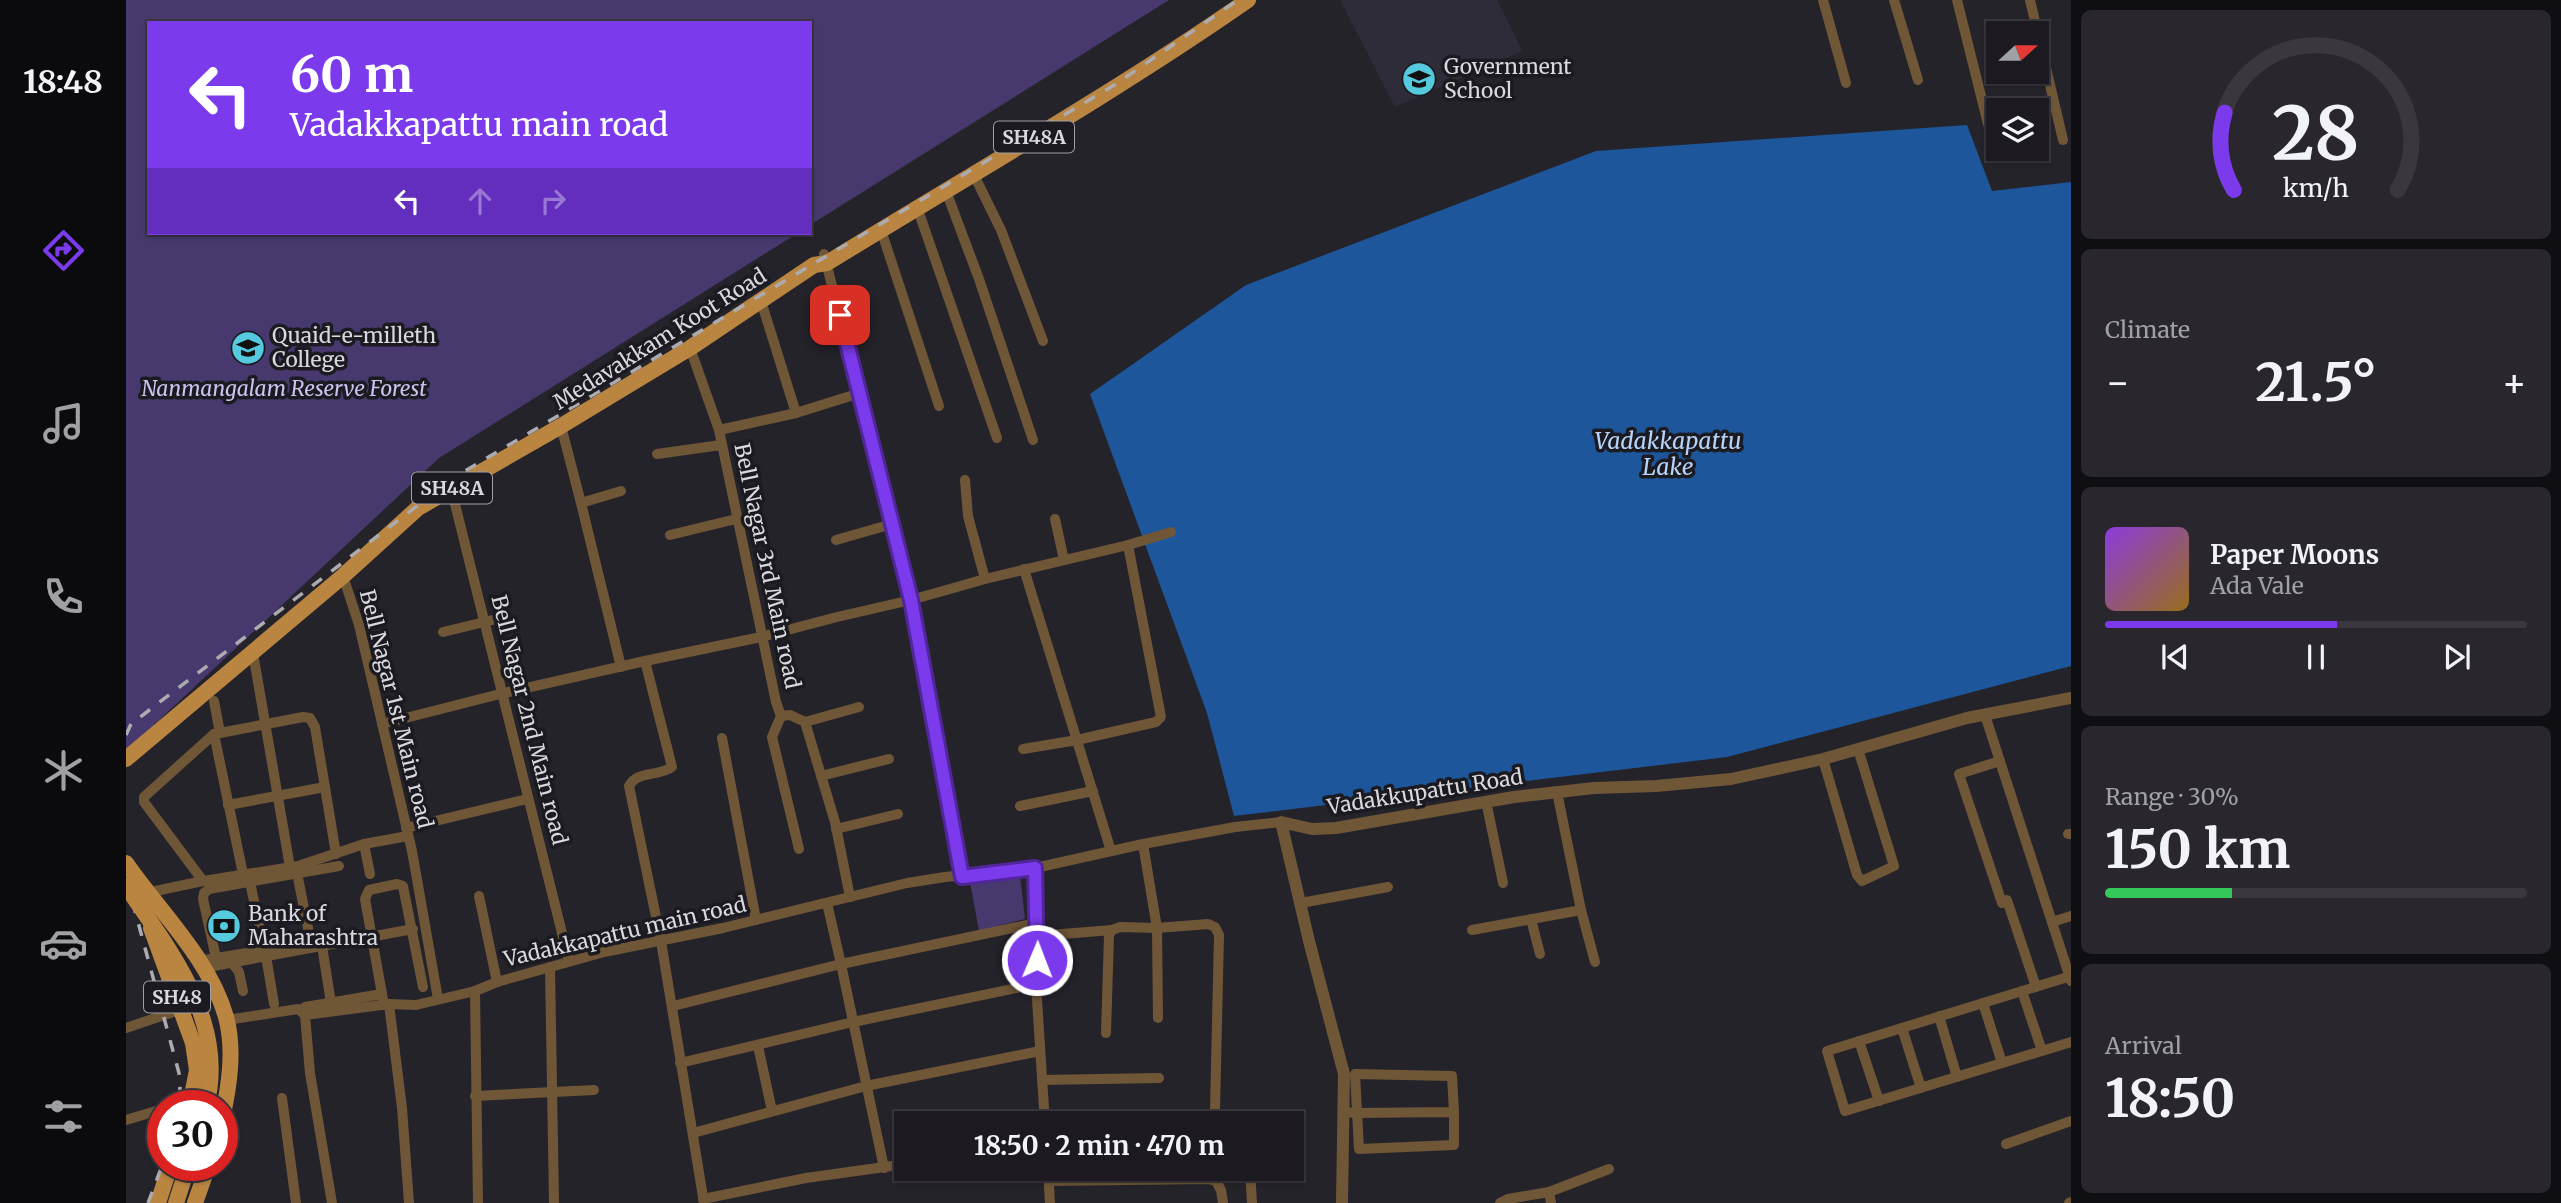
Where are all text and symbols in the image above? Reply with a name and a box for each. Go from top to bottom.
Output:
north arrow [1986,21,2049,84]
map controls [1986,21,2049,161]
text: 60 m [290,44,413,105]
icon: left [175,49,266,140]
place label: Government School [1444,53,1572,104]
school or university icon: Government School [1400,60,1438,98]
text: 18:48 [23,62,103,102]
text: 28 [2272,89,2360,181]
button: layers [1986,98,2049,161]
text: Vadakkapattu main road [290,105,668,145]
road number: SH48A [994,122,1074,153]
text: km/h [2283,172,2349,204]
icon: left [388,182,426,220]
icon: ahead [461,182,499,220]
icon: right [534,182,572,220]
icon: directions [39,226,88,275]
street label: Medavakkam Koot Road [548,262,772,415]
pin [810,285,870,345]
icon: arrive [821,296,859,334]
text: Climate [2105,315,2190,344]
place label: Quaid-e-milleth College [272,322,436,373]
school or university icon: Quaid-e-milleth College [229,329,267,367]
text: 21.5° [2255,350,2377,415]
text: − [2105,359,2130,406]
text: + [2502,359,2527,406]
park label: Nanmangalam Reserve Forest [141,375,427,402]
icon: music [39,399,88,448]
water label: Vadakkapattu Lake [1595,426,1741,481]
street label: Bell Nagar 3rd Main road [728,441,807,691]
road number: SH48A [412,472,492,503]
text: Paper Moons [2210,538,2379,571]
text: Ada Vale [2210,571,2304,600]
icon: phone [39,572,88,621]
street label: Bell Nagar 1st Main road [354,587,439,831]
street label: Bell Nagar 2nd Main road [485,592,574,848]
icon: previous [2156,638,2194,676]
icon: pause [2297,638,2335,676]
icon: next [2438,638,2476,676]
icon: climate [39,746,88,795]
street label: Vadakkupattu Road [1324,763,1525,820]
text: Range · 30% [2105,782,2239,811]
text: 150 km [2105,817,2290,882]
street label: Vadakkapattu main road [500,890,749,973]
place label: Bank of Maharashtra [248,900,378,951]
bank icon: Bank of Maharashtra [205,907,243,945]
icon: car [39,919,88,968]
position arrow [1000,923,1074,997]
road number: SH48 [144,981,210,1012]
text: Arrival [2105,1031,2182,1060]
text: 18:50 [2105,1066,2235,1131]
speed limit sign: 30 [147,1090,238,1181]
icon: filters [39,1092,88,1141]
text: 18:50 · 2 min · 470 m [974,1129,1224,1162]

